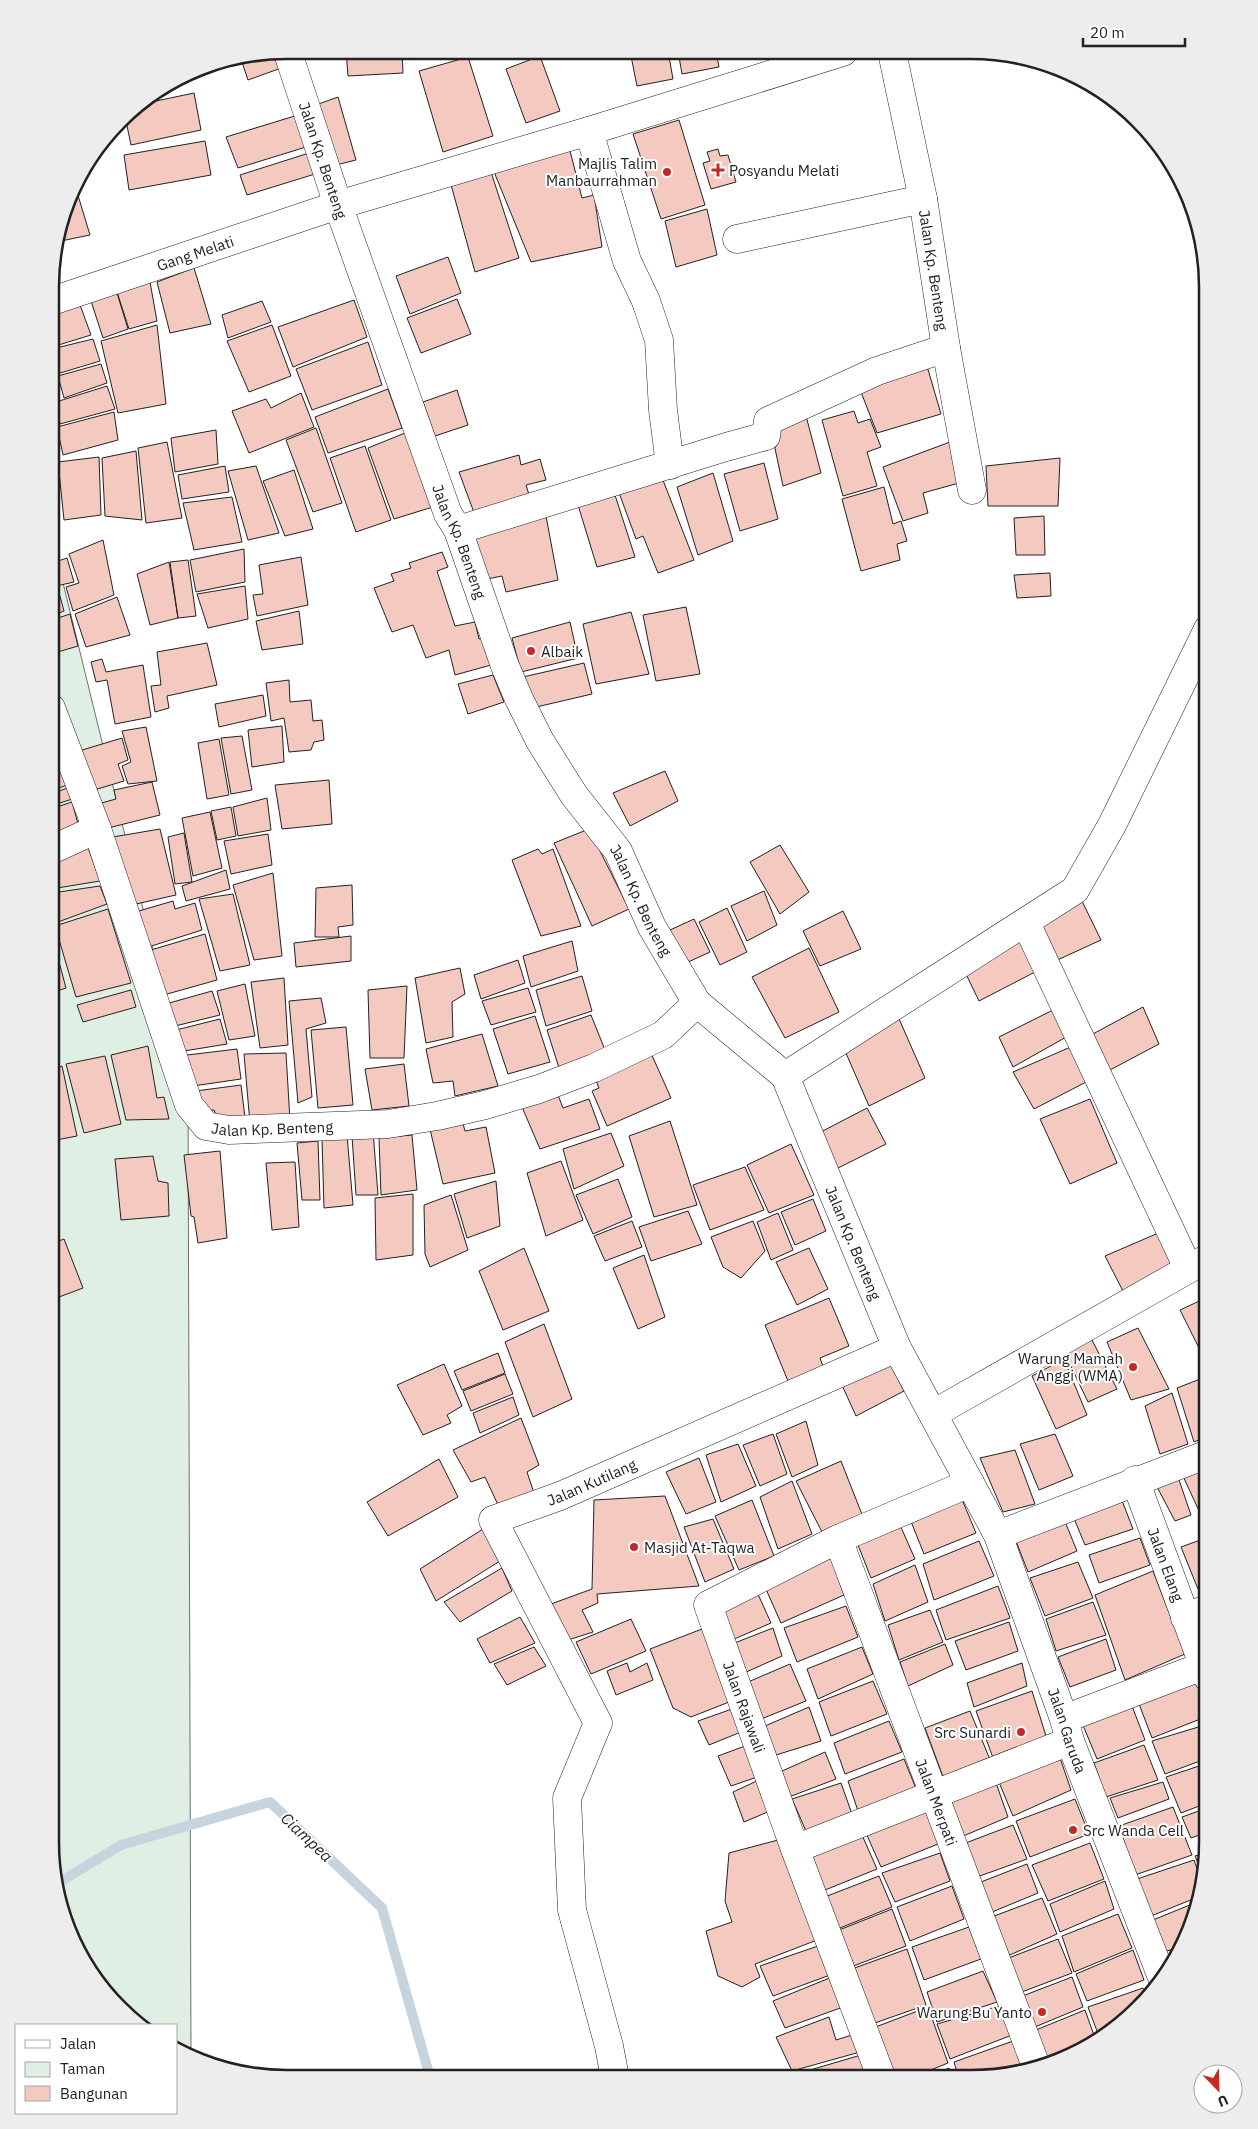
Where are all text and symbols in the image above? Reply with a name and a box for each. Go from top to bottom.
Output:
scale bar [1083,15,1186,47]
text: 20 m [1090,23,1125,42]
street label: Jalan Kp. Benteng [295,99,352,221]
place label: Majlis Talim Manbaurrahman [546,154,657,190]
place label: Posyandu Melati [729,161,839,180]
marker: Posyandu Melati [711,163,725,177]
marker: Majlis Talim Manbaurrahman [661,166,673,178]
street label: Jalan Kp. Benteng [915,208,953,332]
street label: Gang Melati [154,231,236,275]
street label: Jalan Kp. Benteng [429,482,490,601]
place label: Albaik [541,642,583,661]
marker: Albaik [525,645,537,657]
street label: Jalan Kp. Benteng [606,840,676,959]
street label: Jalan Kp. Benteng [210,1117,334,1140]
street label: Jalan Kp. Benteng [822,1183,886,1303]
place label: Warung Mamah Anggi (WMA) [1018,1349,1123,1385]
marker: Warung Mamah Anggi (WMA) [1127,1361,1139,1373]
street label: Jalan Kutilang [544,1454,639,1509]
street label: Jalan Elang [1144,1525,1188,1604]
place label: Masjid At-Taqwa [644,1538,755,1557]
marker: Masjid At-Taqwa [628,1541,640,1553]
street label: Jalan Rajawali [719,1659,769,1755]
street label: Jalan Garuda [1044,1685,1091,1776]
place label: Src Sunardi [934,1723,1011,1742]
marker: Src Sunardi [1015,1726,1027,1738]
street label: Jalan Merpati [912,1756,962,1848]
water label: Ciampea [277,1808,337,1866]
place label: Src Wanda Cell [1083,1821,1184,1840]
marker: Src Wanda Cell [1067,1824,1079,1836]
place label: Warung Bu Yanto [917,2003,1032,2022]
marker: Warung Bu Yanto [1036,2006,1048,2018]
legend [15,2024,178,2114]
text: Jalan [60,2034,96,2053]
text: Taman [60,2059,105,2078]
north arrow [1193,2064,1243,2114]
text: Bangunan [60,2084,128,2103]
text: U [1215,2091,1231,2111]

